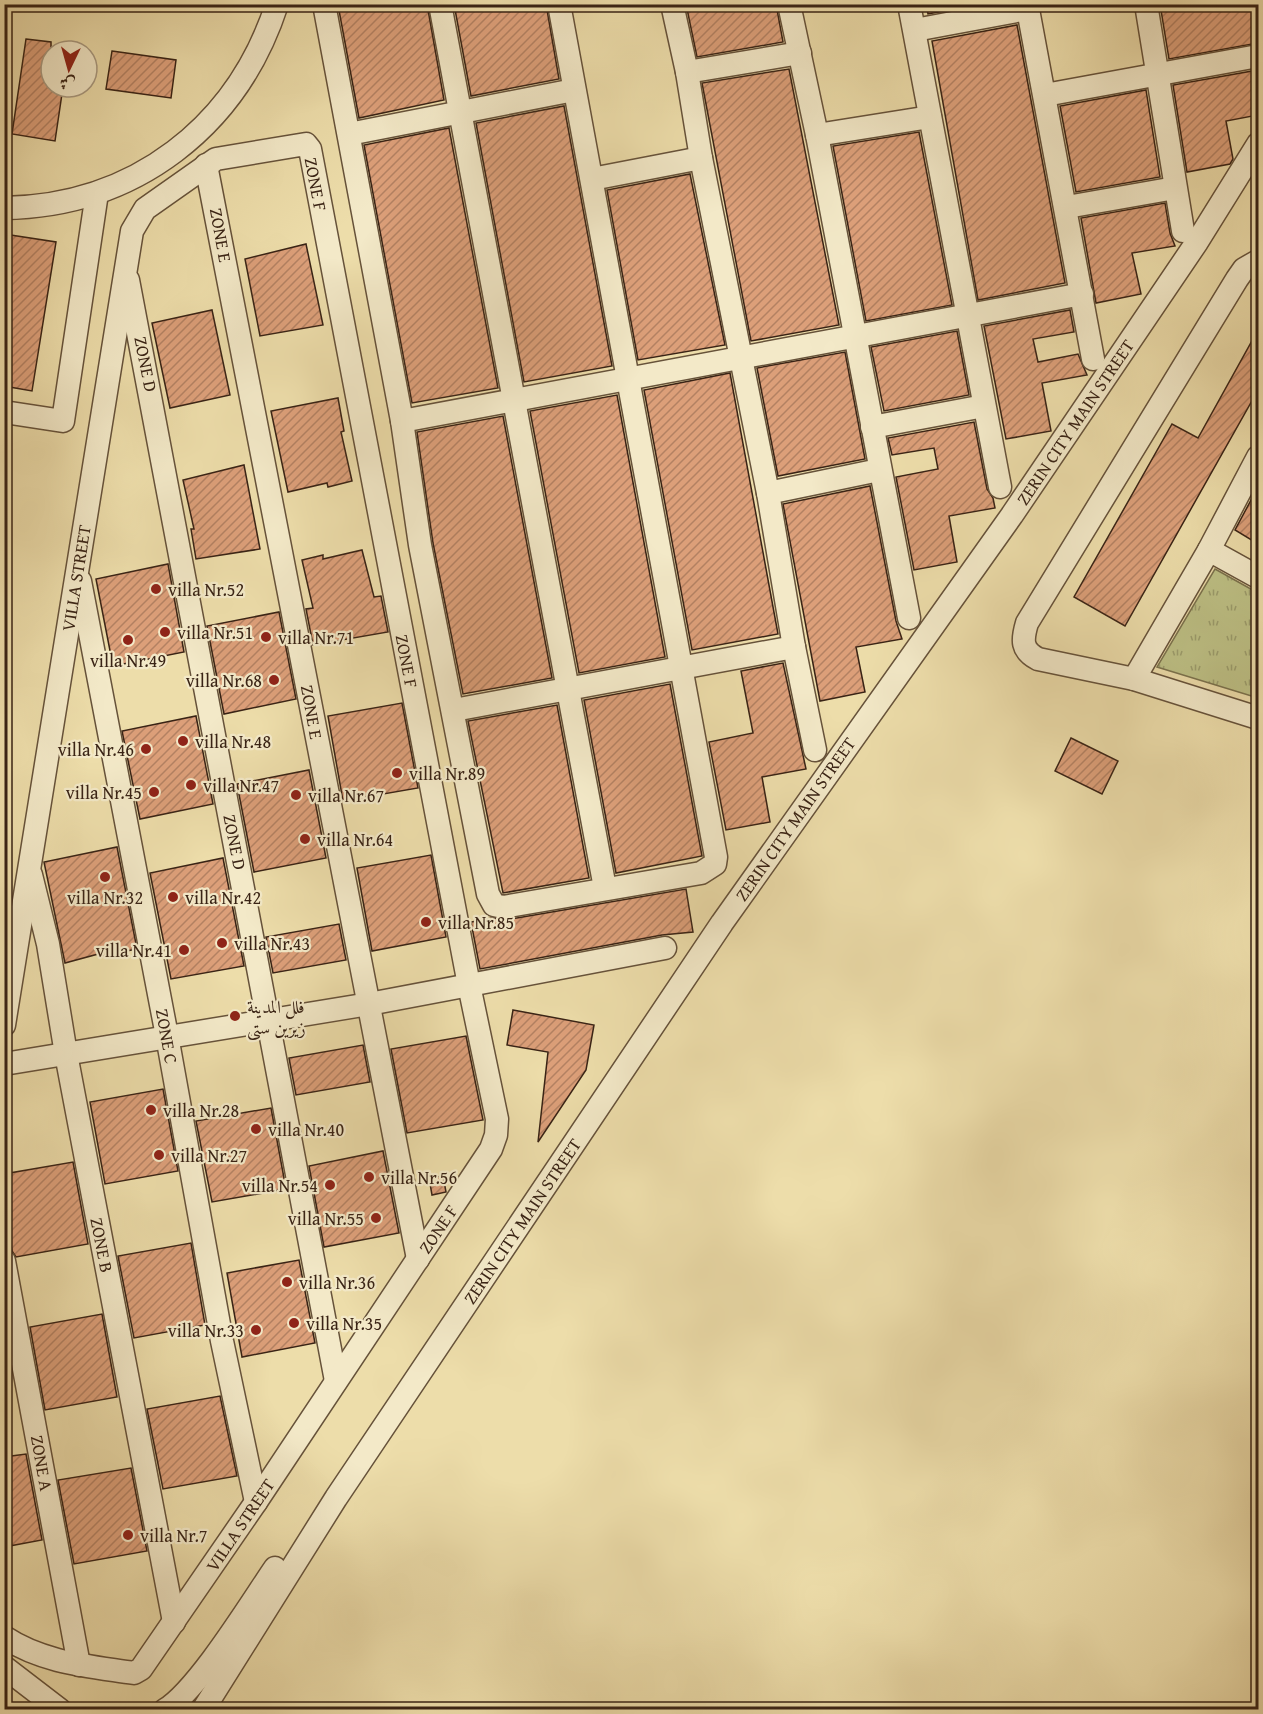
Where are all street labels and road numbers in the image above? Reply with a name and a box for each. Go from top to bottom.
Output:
street label: ZONE F [298,155,334,213]
street label: ZONE E [203,206,239,264]
street label: ZONE D [127,334,165,394]
street label: ZERIN CITY MAIN STREET [1009,334,1141,510]
street label: VILLA STREET [54,523,98,633]
street label: ZONE F [389,632,425,690]
street label: ZONE E [294,683,330,741]
street label: ZERIN CITY MAIN STREET [728,731,862,907]
street label: ZONE D [216,812,254,872]
street label: ZONE C [149,1007,185,1066]
street label: ZERIN CITY MAIN STREET [456,1133,588,1309]
street label: ZONE F [412,1199,464,1259]
street label: ZONE B [83,1215,121,1275]
street label: ZONE A [24,1433,60,1493]
street label: VILLA STREET [199,1473,281,1577]

